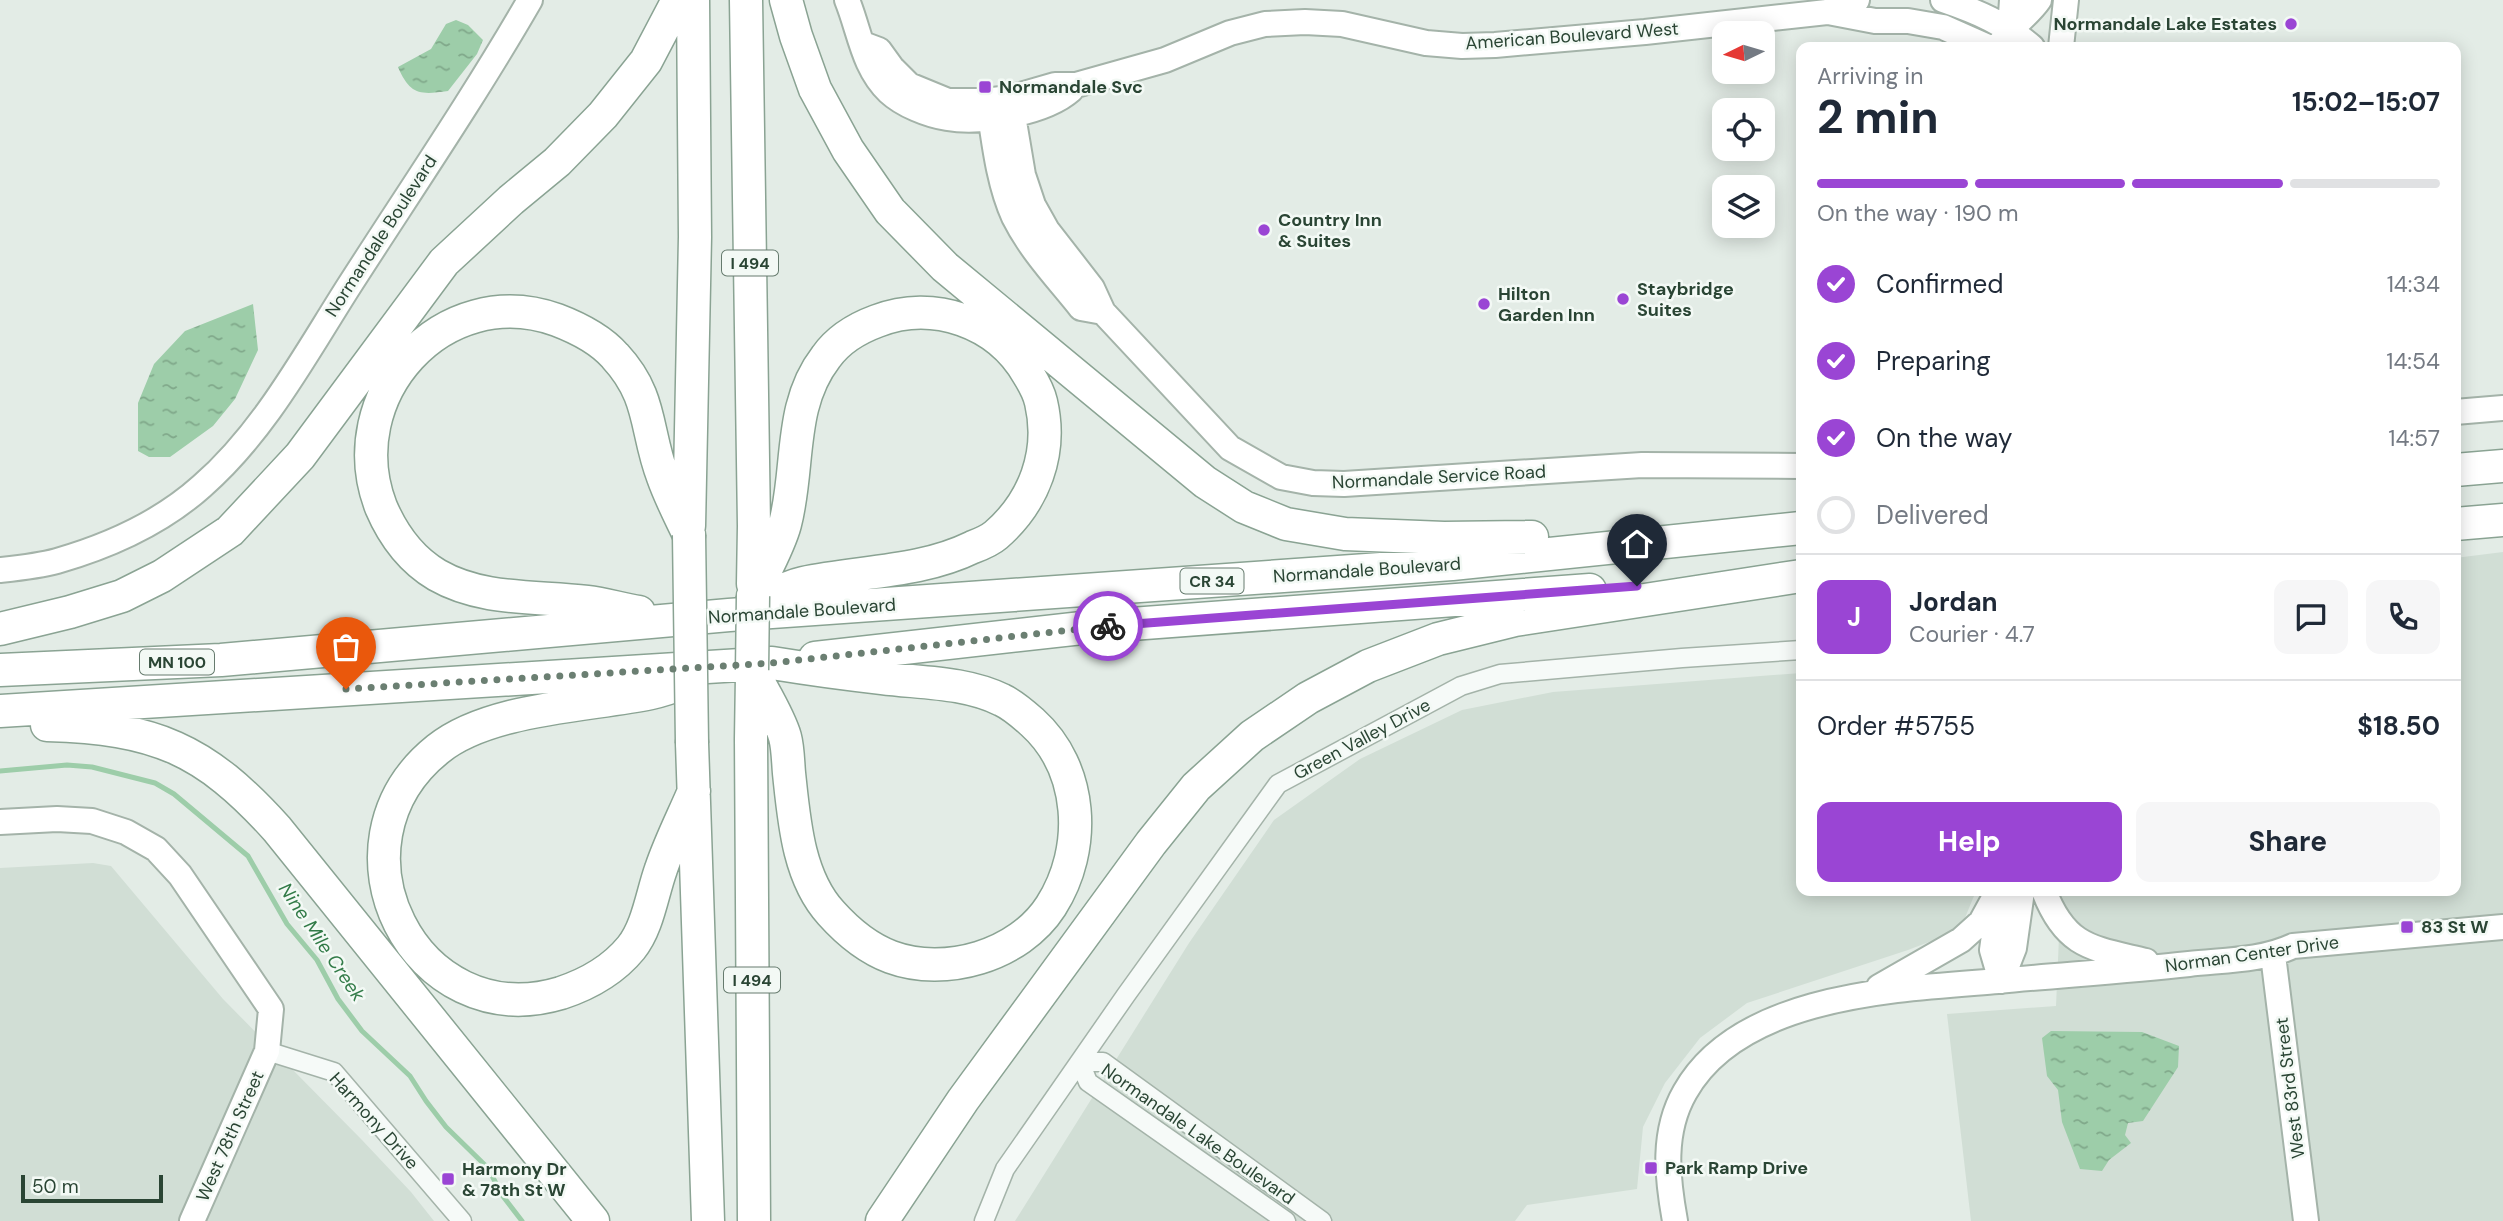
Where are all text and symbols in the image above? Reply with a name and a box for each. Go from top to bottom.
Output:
place label: Normandale Lake Estates [2053,12,2277,36]
marker: Normandale Lake Estates [2283,16,2299,32]
street label: American Boulevard West [1465,17,1679,55]
north arrow [1712,21,1774,84]
map controls [1712,21,1775,238]
text: Arriving in [1817,61,1923,91]
place label: Normandale Svc [999,75,1143,99]
marker: Normandale Svc [977,79,993,95]
text: 15:02–15:07 [2292,85,2440,119]
text: 2 min [1817,87,1939,147]
button: locate [1712,98,1775,161]
street label: Normandale Boulevard [320,151,442,321]
button: layers [1712,175,1775,238]
text: On the way · 190 m [1817,198,2018,228]
place label: Country Inn & Suites [1278,208,1382,253]
marker: Country Inn & Suites [1256,222,1272,238]
road number: I 494 [722,250,778,276]
icon: check [1817,265,1855,303]
text: Confirmed [1876,267,2003,301]
text: 14:34 [2387,269,2440,299]
place label: Staybridge Suites [1637,277,1734,322]
place label: Hilton Garden Inn [1498,282,1595,327]
marker: Staybridge Suites [1615,291,1631,307]
marker: Hilton Garden Inn [1476,296,1492,312]
icon: check [1817,342,1855,380]
text: Preparing [1876,344,1991,378]
text: 14:54 [2386,346,2440,376]
icon: check [1817,419,1855,457]
text: On the way [1876,421,2012,455]
text: 14:57 [2388,423,2440,453]
street label: Normandale Service Road [1331,459,1547,495]
text: Delivered [1876,498,1989,532]
pin [1607,514,1667,586]
icon: home [1618,525,1656,563]
street label: Normandale Boulevard [1272,551,1462,589]
road number: CR 34 [1180,568,1244,594]
button: chat [2274,580,2348,654]
button: phone [2366,580,2440,654]
text: Jordan [1909,585,1998,619]
courier [1073,591,1143,661]
street label: Normandale Boulevard [707,592,897,630]
text: J [1847,600,1861,634]
icon: bike [1089,607,1127,645]
pin [316,617,376,689]
text: Courier · 4.7 [1909,619,2035,649]
icon: bag [327,628,365,666]
road number: MN 100 [140,650,214,674]
street label: Green Valley Drive [1289,693,1435,785]
text: Order #5755 [1817,709,1975,743]
text: $18.50 [2357,709,2440,743]
button: Help [1817,802,2122,882]
button: Share [2136,802,2440,882]
water label: Nine Mile Creek [273,878,371,1006]
place label: 83 St W [2421,915,2489,939]
marker: 83 St W [2399,919,2415,935]
street label: Norman Center Drive [2164,930,2340,978]
road number: I 494 [724,968,780,992]
street label: West 83rd Street [2269,1016,2311,1160]
street label: Normandale Lake Boulevard [1097,1058,1299,1210]
street label: West 78th Street [190,1067,270,1205]
street label: Harmony Drive [324,1067,424,1175]
place label: Park Ramp Drive [1665,1156,1808,1180]
place label: Harmony Dr & 78th St W [462,1157,567,1202]
marker: Park Ramp Drive [1643,1160,1659,1176]
marker: Harmony Dr & 78th St W [440,1171,456,1187]
scale bar [21,1172,163,1204]
text: 50 m [32,1174,79,1199]

